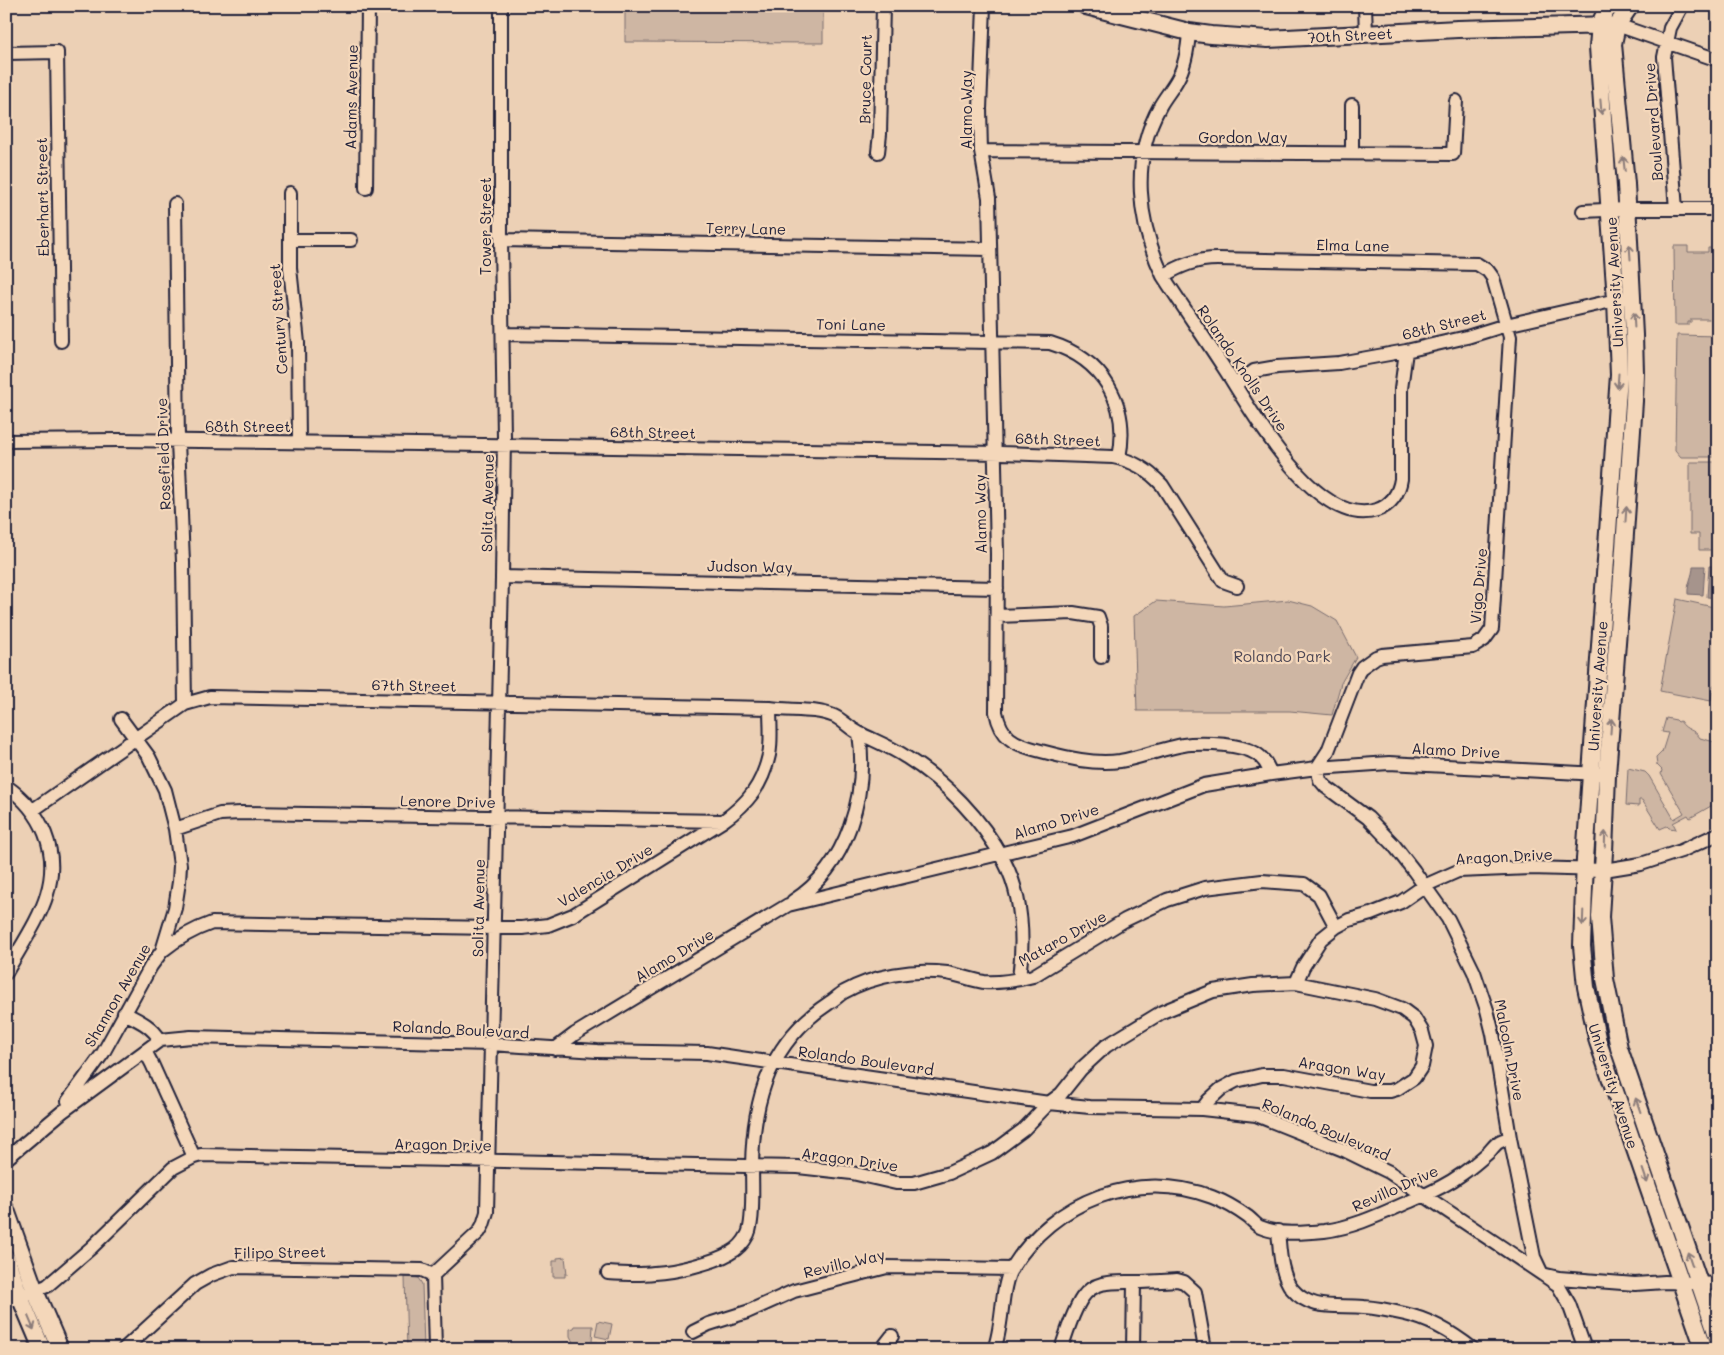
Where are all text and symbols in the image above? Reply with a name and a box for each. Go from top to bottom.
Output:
street label: 70th Street [1307,23,1393,47]
street label: Bruce Court [854,34,876,124]
street label: Adams Avenue [340,44,362,150]
street label: Boulevard Drive [1639,62,1667,182]
street label: Alamo Way [956,70,976,150]
one-way arrow [1596,99,1606,115]
street label: Gordon Way [1198,127,1288,147]
street label: Eberhart Street [31,137,53,257]
one-way arrow [1619,157,1629,173]
street label: Tower Street [475,177,495,275]
street label: University Avenue [1601,216,1627,348]
street label: Terry Lane [706,217,786,239]
street label: Elma Lane [1316,234,1390,256]
one-way arrow [1626,245,1635,261]
street label: Century Street [264,263,292,375]
street label: Rolando Knolls Drive [1193,301,1293,435]
street label: 68th Street [1400,304,1488,344]
one-way arrow [1629,312,1638,328]
street label: Toni Lane [816,313,886,335]
one-way arrow [1614,372,1623,388]
street label: Rosefield Drive [151,397,175,511]
street label: 68th Street [205,416,291,436]
street label: 68th Street [610,421,696,443]
street label: 68th Street [1015,428,1101,450]
street label: Solita Avenue [476,454,498,552]
street label: Alamo Way [969,474,991,554]
one-way arrow [1622,507,1631,523]
street label: Vigo Drive [1465,547,1491,625]
street label: Judson Way [707,555,793,577]
street label: University Avenue [1582,620,1612,752]
park label: Rolando Park [1233,646,1331,666]
street label: 67th Street [371,674,457,696]
one-way arrow [1606,718,1616,734]
street label: Alamo Drive [1411,738,1501,762]
street label: Lenore Drive [400,790,496,812]
street label: Alamo Drive [1011,798,1101,844]
one-way arrow [1600,831,1610,848]
street label: Valencia Drive [554,839,656,911]
street label: Aragon Drive [1455,843,1553,869]
street label: Solita Avenue [467,859,489,957]
street label: Mataro Drive [1014,905,1110,971]
one-way arrow [1579,910,1588,926]
street label: Alamo Drive [631,924,717,986]
street label: Shannon Avenue [79,939,155,1051]
street label: Malcolm Drive [1490,998,1530,1102]
street label: Rolando Boulevard [392,1015,530,1043]
street label: University Avenue [1584,1021,1644,1151]
street label: Rolando Boulevard [797,1041,935,1079]
street label: Aragon Way [1297,1051,1387,1085]
street label: Rolando Boulevard [1259,1093,1393,1165]
one-way arrow [1633,1098,1642,1114]
street label: Aragon Drive [394,1133,492,1155]
street label: Aragon Drive [800,1142,900,1176]
street label: Revillo Drive [1349,1160,1441,1216]
one-way arrow [1641,1168,1650,1184]
street label: Filipo Street [234,1241,326,1263]
street label: Revillo Way [801,1244,887,1282]
one-way arrow [1685,1252,1694,1267]
one-way arrow [27,1315,36,1330]

